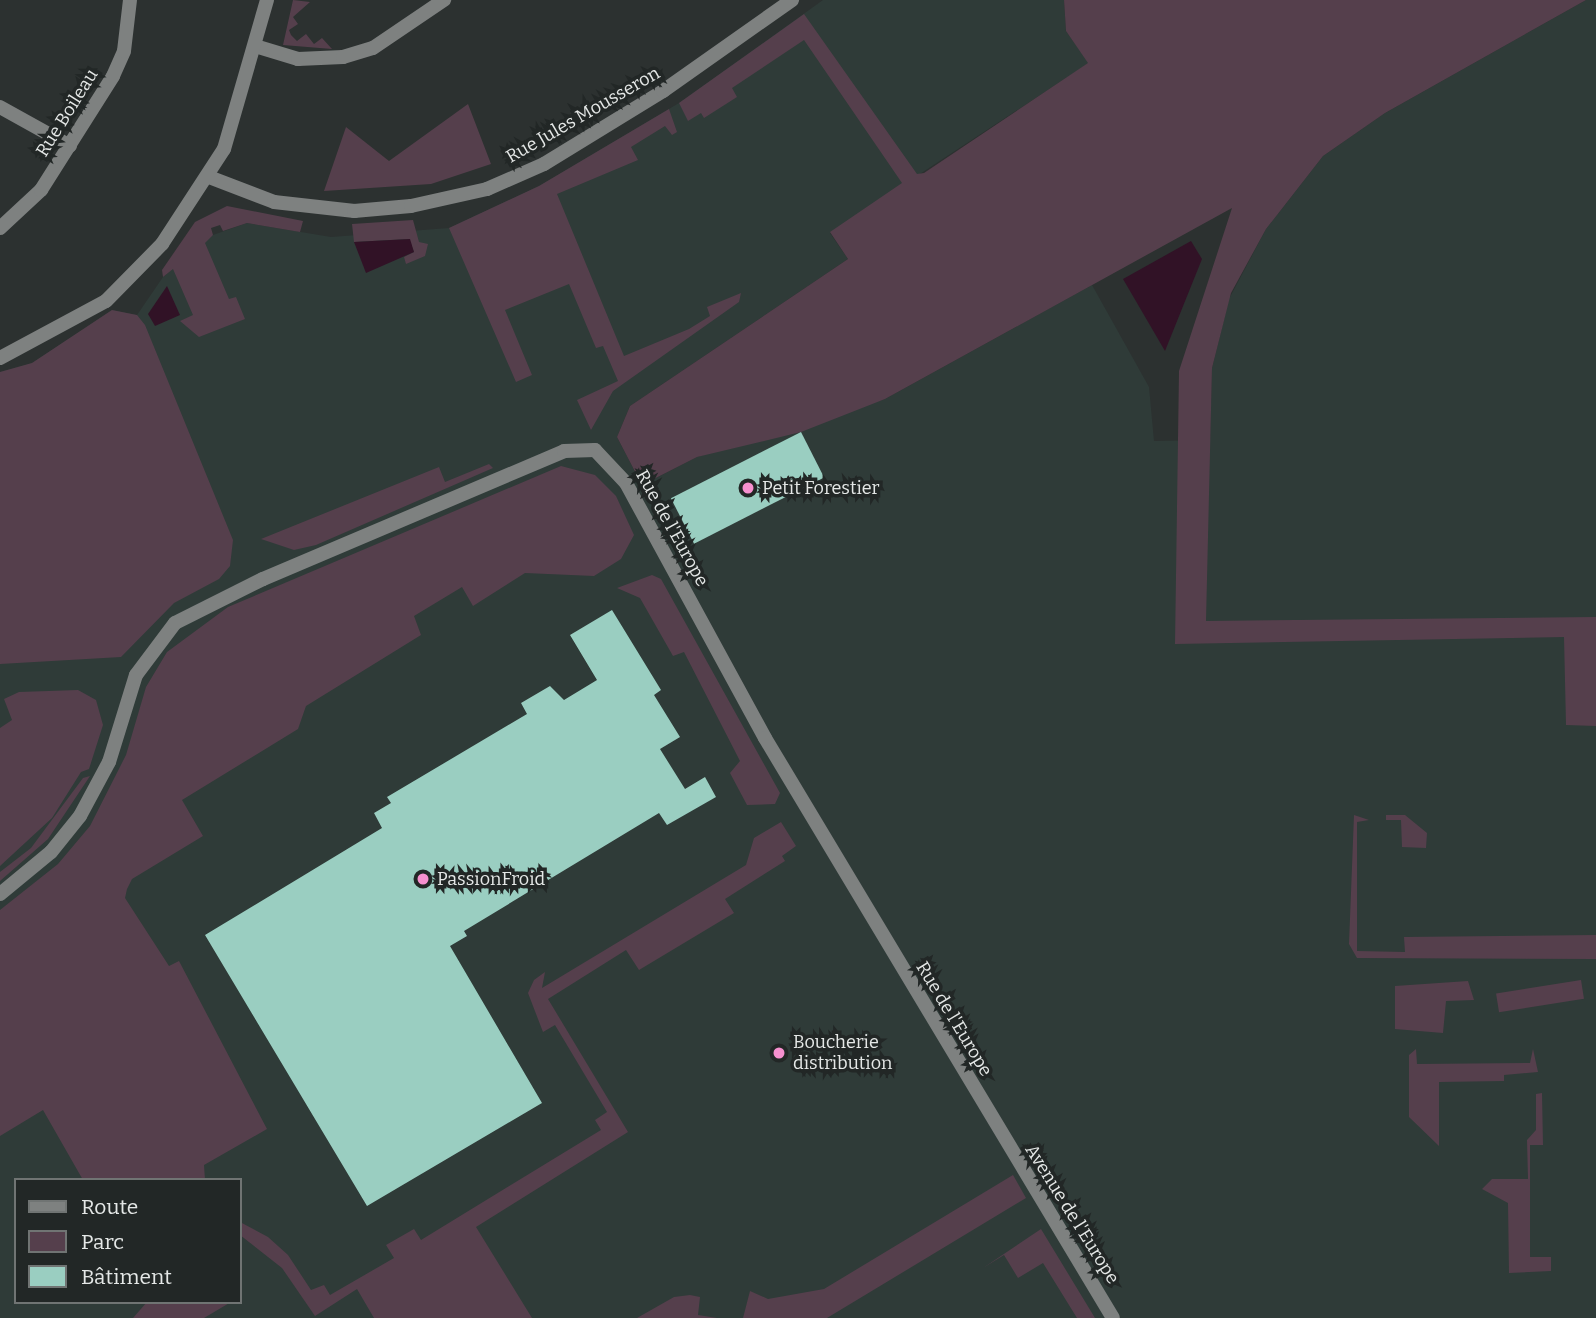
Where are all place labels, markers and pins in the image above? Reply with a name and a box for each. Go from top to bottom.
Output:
place label: Petit Forestier [762,477,880,499]
marker: Petit Forestier [740,480,756,496]
place label: PassionFroid [437,868,545,890]
marker: PassionFroid [415,871,431,887]
place label: Boucherie distribution [793,1032,892,1074]
marker: Boucherie distribution [771,1045,787,1061]

